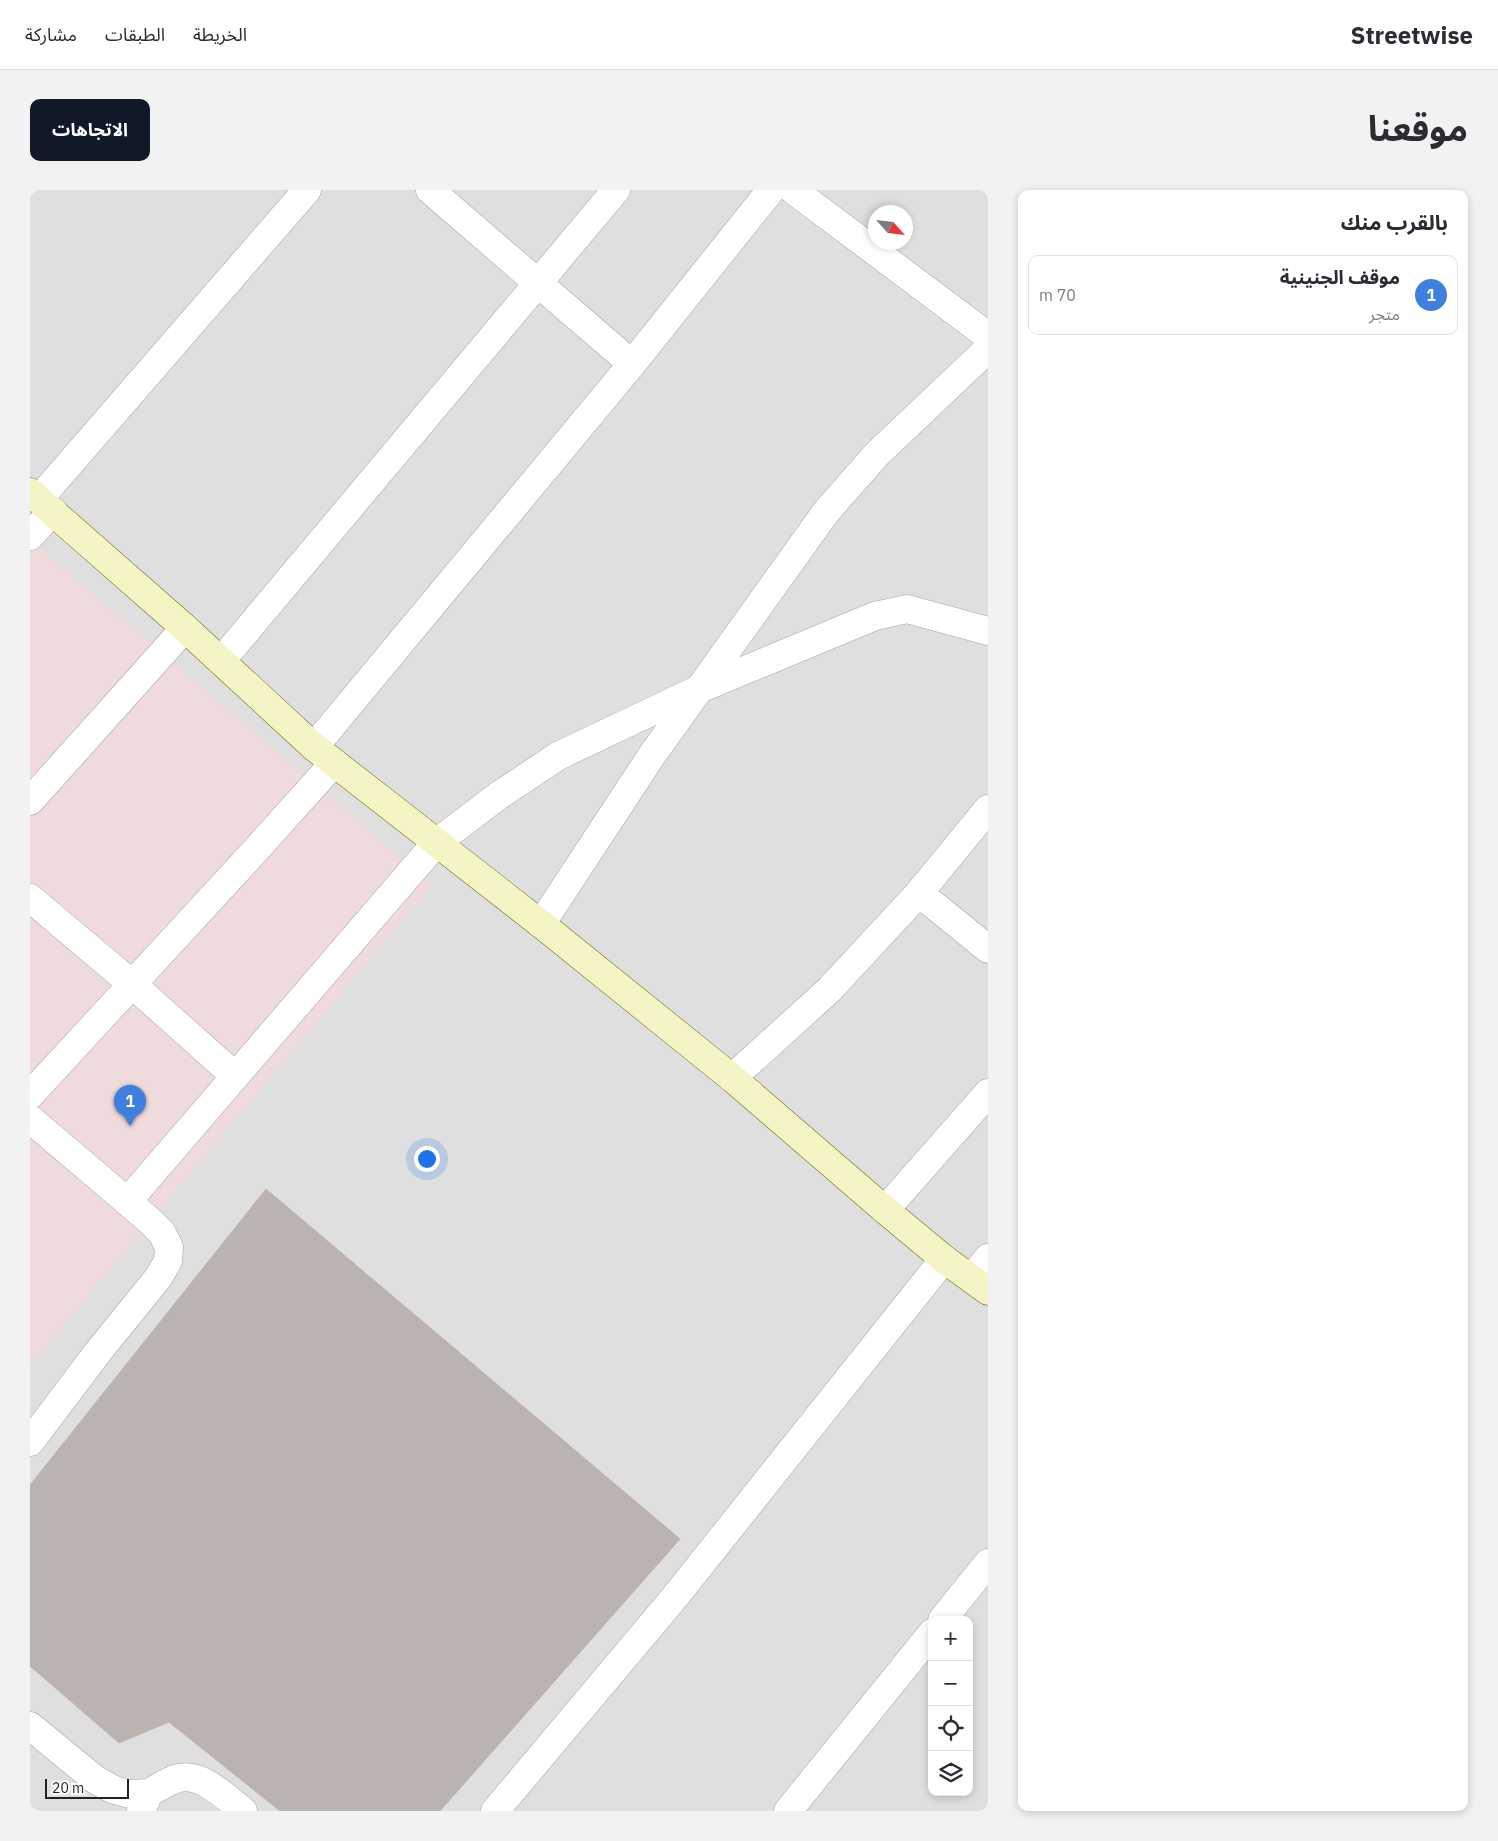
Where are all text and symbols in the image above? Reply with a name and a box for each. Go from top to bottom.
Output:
text: Streetwise [1351,19,1473,51]
text: مشاركة [25,23,77,46]
text: الطبقات [105,23,165,46]
text: الخريطة [193,23,247,46]
button: الاتجاهات [30,99,150,161]
text: موقعنا [1368,105,1468,151]
north arrow [868,205,913,250]
text: بالقرب منك [1341,208,1448,236]
text: موقف الجنينية [1280,265,1400,289]
text: 70 m [1039,285,1076,305]
text: 1 [1426,285,1436,305]
text: متجر [1369,304,1400,324]
pin: 1 [114,1085,146,1126]
your location [414,1146,440,1172]
map controls [928,1616,973,1796]
button: + [928,1616,973,1661]
button: − [928,1661,973,1706]
button: locate [928,1706,973,1751]
button: layers [928,1751,973,1796]
scale bar [45,1776,129,1799]
text: 20 m [52,1779,84,1797]

